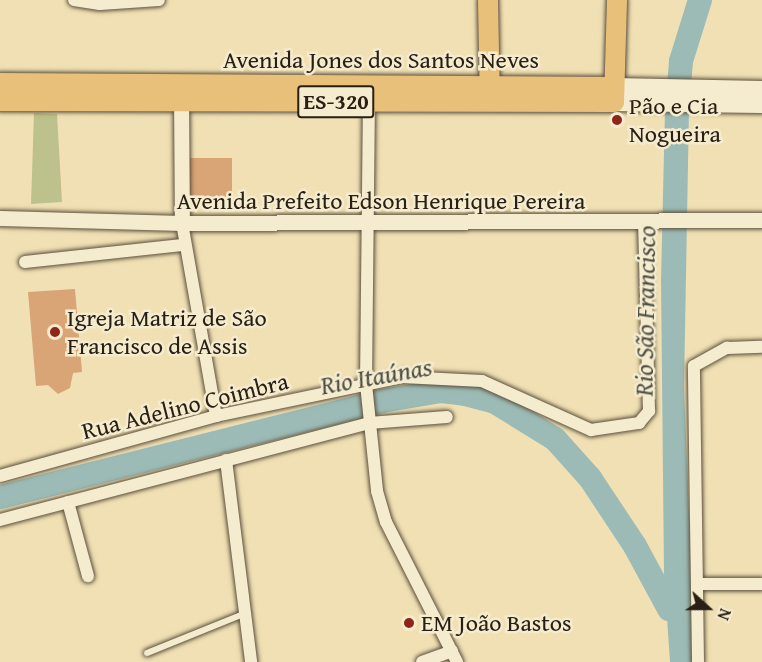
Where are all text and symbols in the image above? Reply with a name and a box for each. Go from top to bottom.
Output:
street label: Avenida Jones dos Santos Neves [223,46,539,74]
road number: ES-320 [297,83,375,121]
place label: Pão e Cia Nogueira [629,92,721,148]
marker: Pão e Cia Nogueira [610,113,624,127]
street label: Avenida Prefeito Edson Henrique Pereira [177,187,585,215]
water label: Rio São Francisco [628,225,662,397]
place label: Igreja Matriz de São Francisco de Assis [67,304,267,360]
marker: Igreja Matriz de São Francisco de Assis [48,325,62,339]
water label: Rio Itaúnas [318,351,434,401]
street label: Rua Adelino Coimbra [79,366,291,446]
north arrow [678,578,738,638]
text: N [712,605,738,624]
place label: EM João Bastos [421,609,572,637]
marker: EM João Bastos [402,616,416,630]

